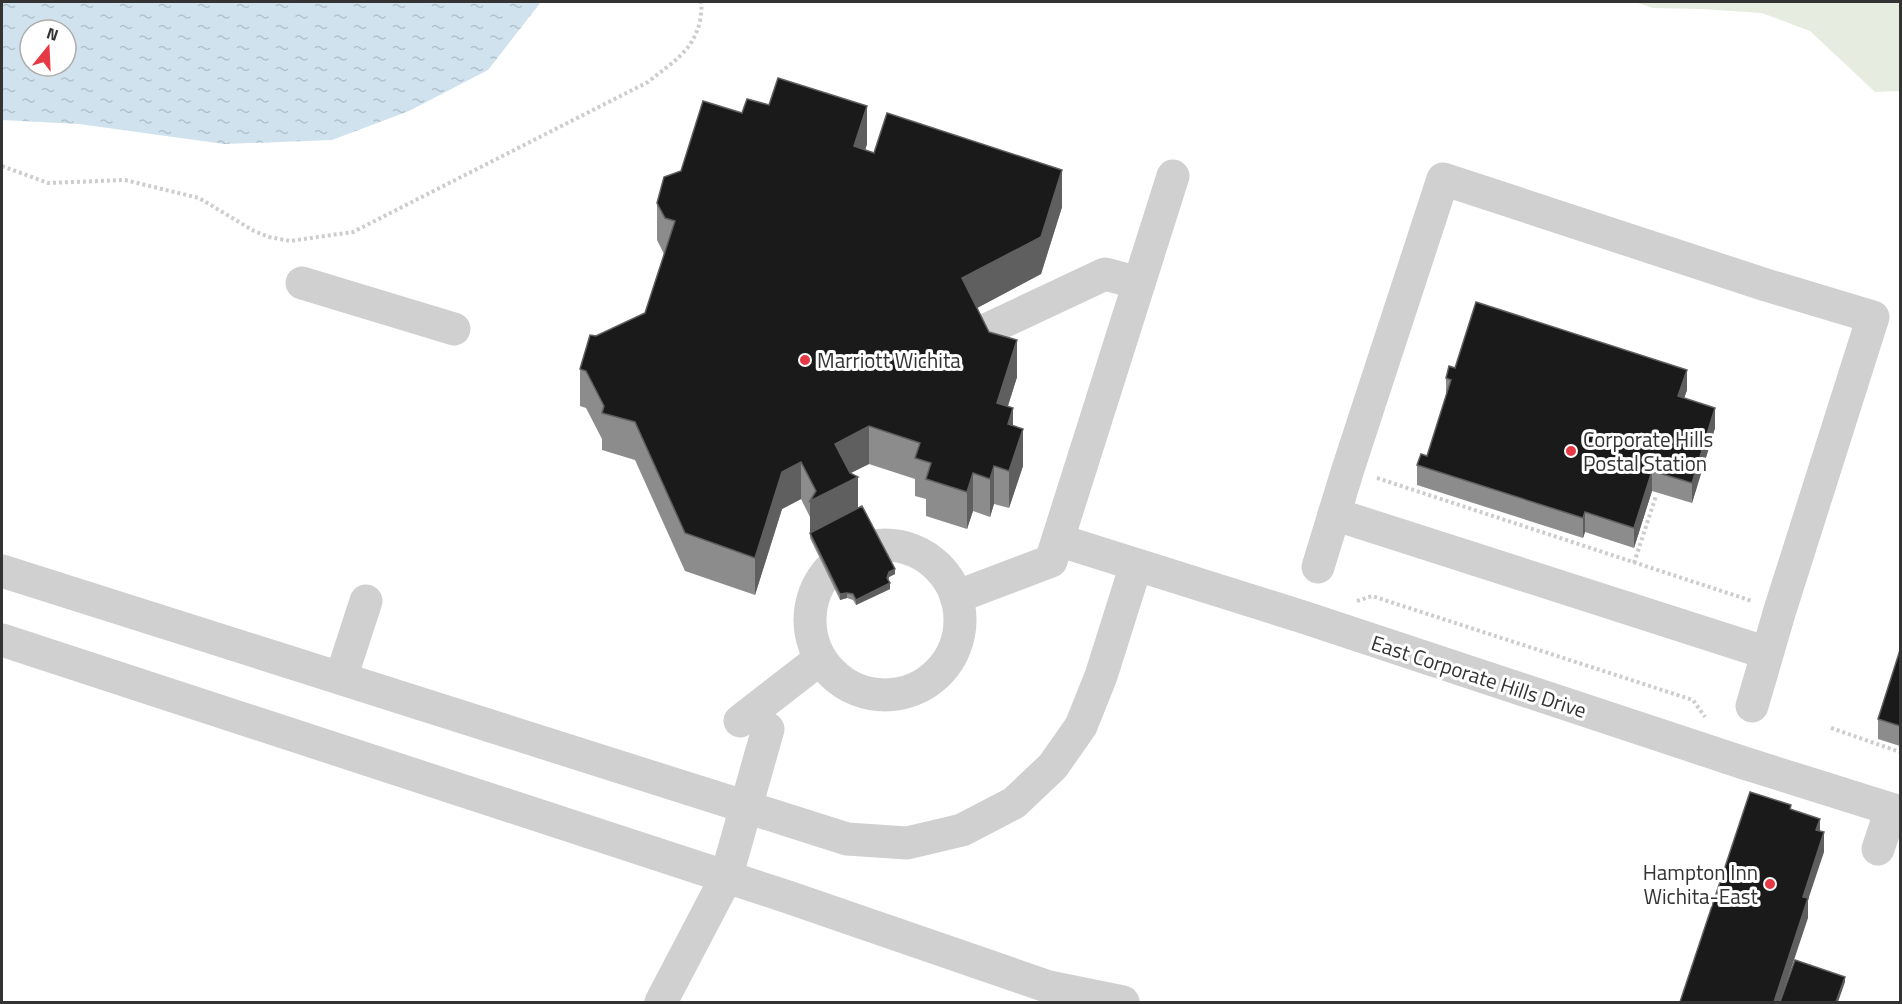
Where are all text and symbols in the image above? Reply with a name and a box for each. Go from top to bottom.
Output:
north arrow [18,18,78,78]
text: N [44,21,62,47]
place label: Marriott Wichita [817,344,961,376]
marker: Marriott Wichita [798,353,812,367]
place label: Corporate Hills Postal Station [1583,423,1713,479]
marker: Corporate Hills Postal Station [1564,444,1578,458]
street label: East Corporate Hills Drive [1367,626,1591,726]
place label: Hampton Inn Wichita-East [1643,856,1759,912]
marker: Hampton Inn Wichita-East [1763,877,1777,891]

